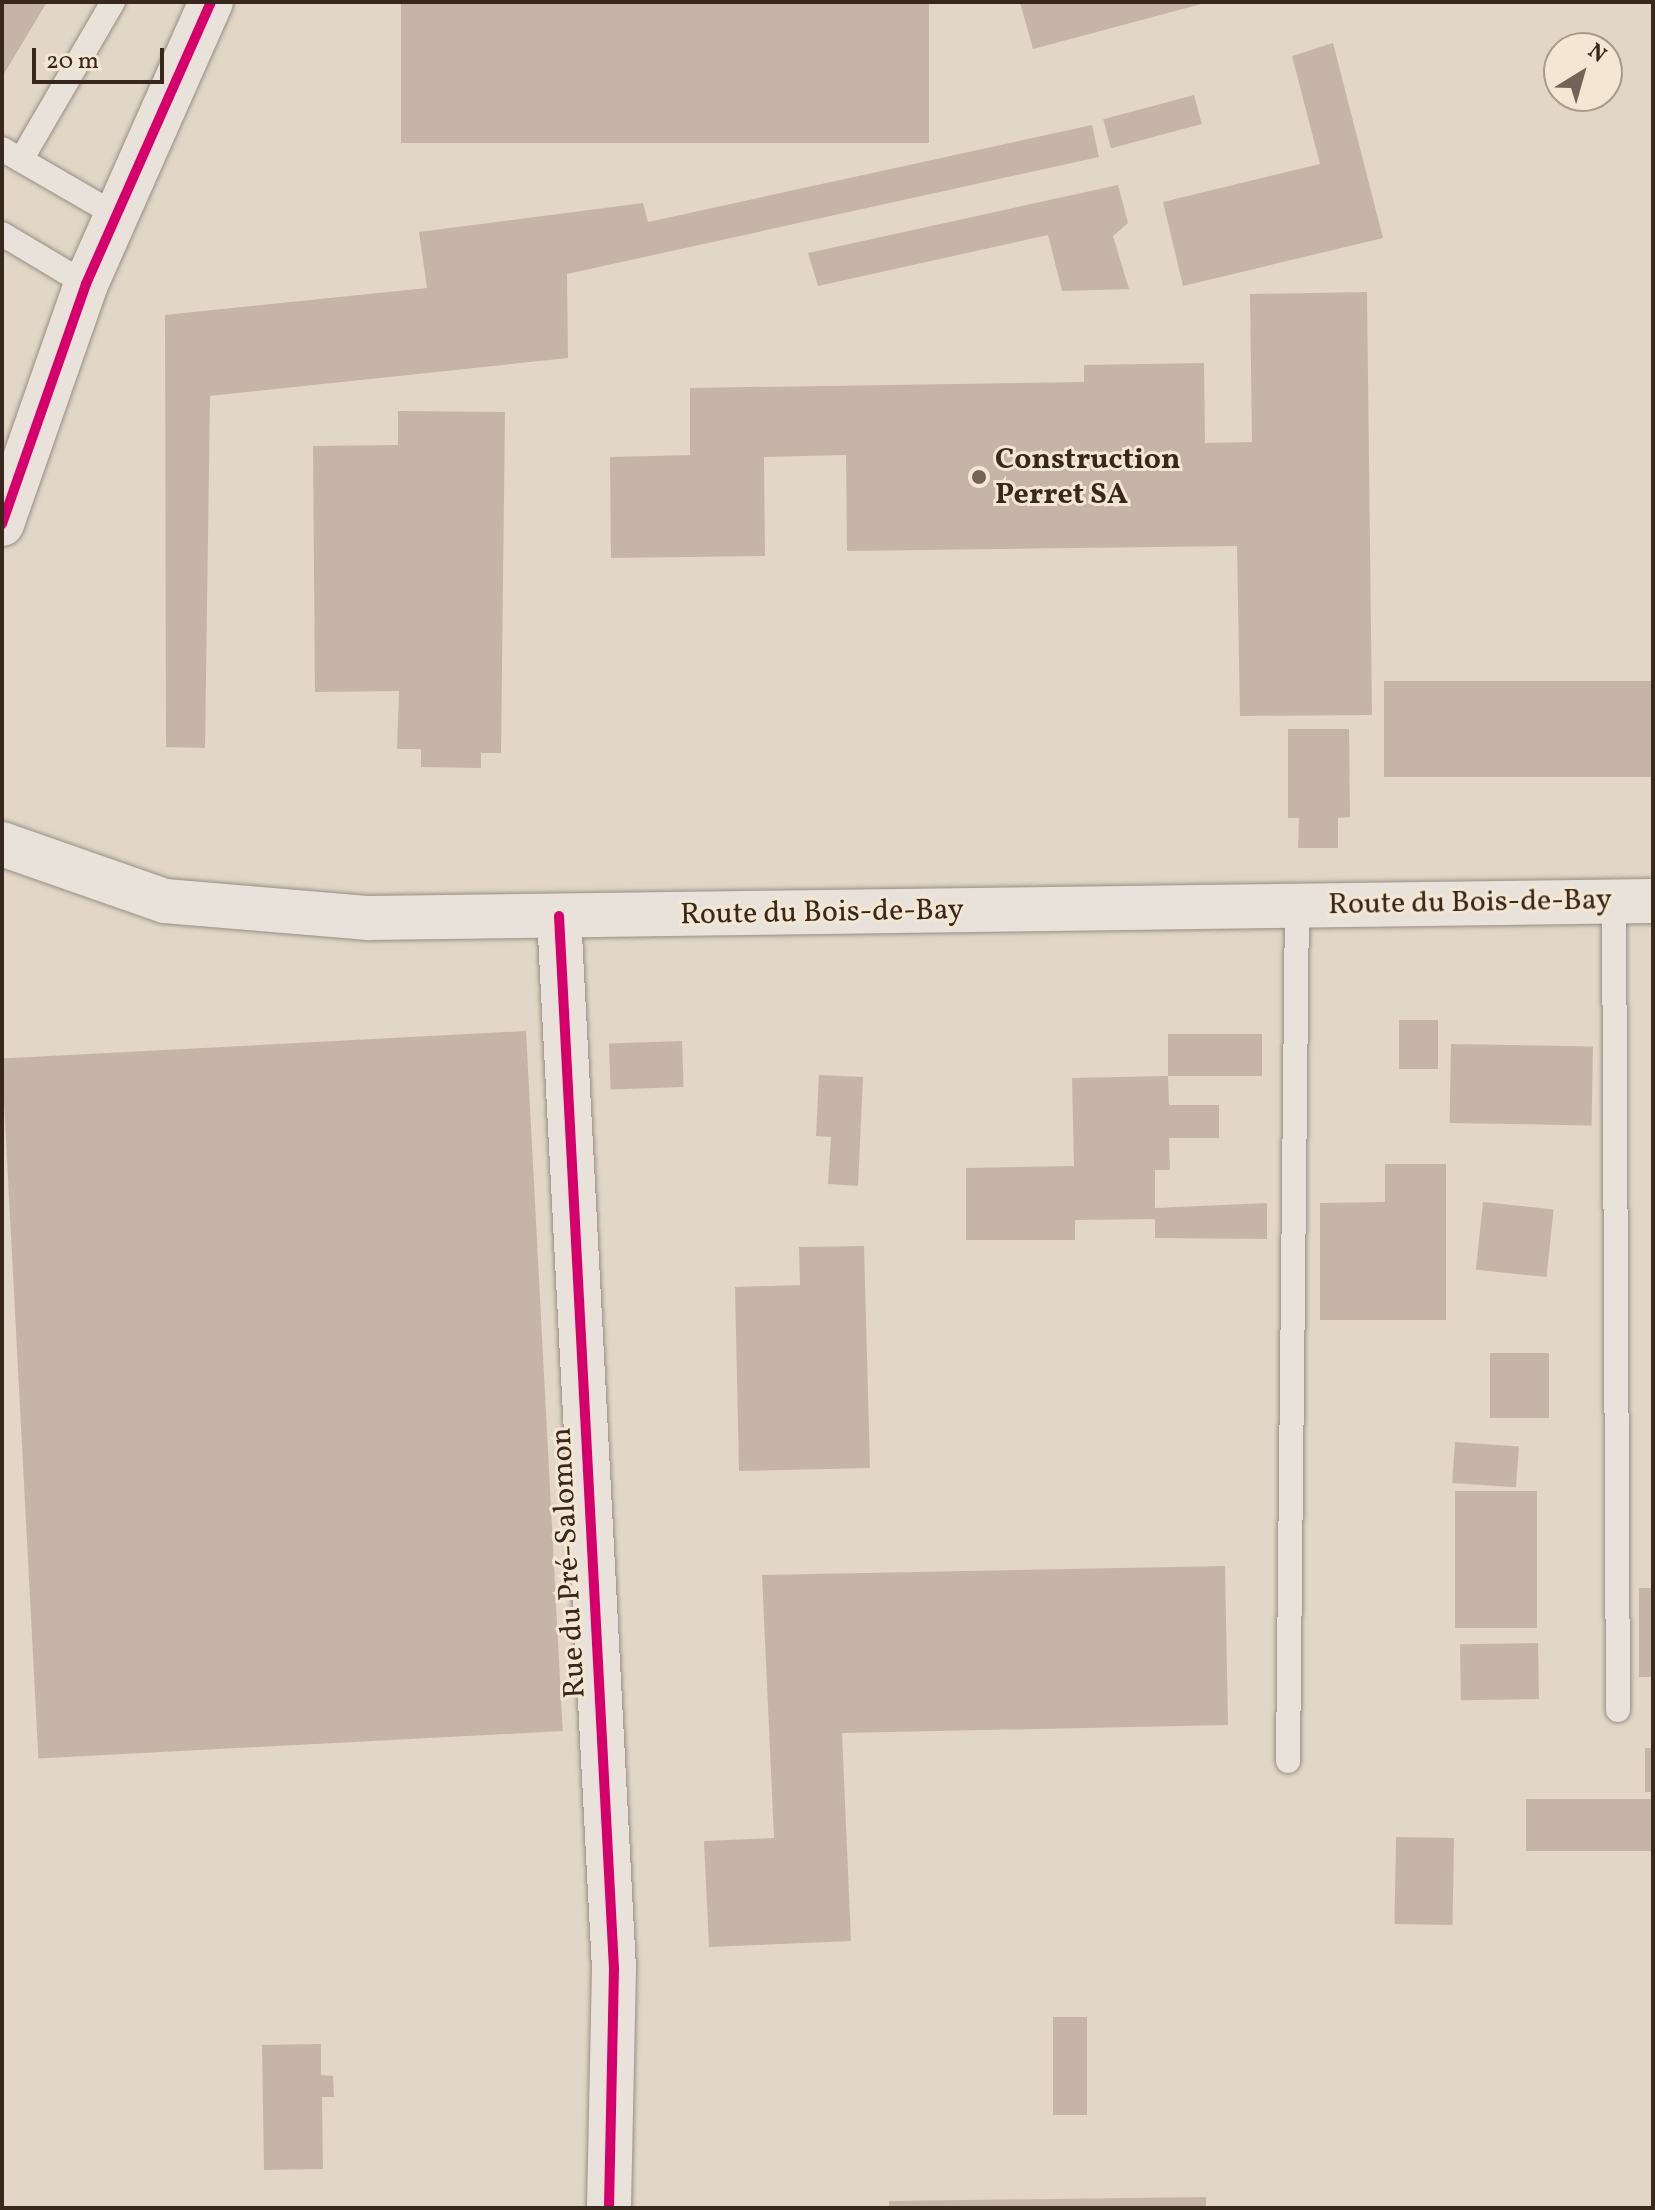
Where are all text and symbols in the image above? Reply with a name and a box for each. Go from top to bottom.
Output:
scale bar [36,32,168,82]
north arrow [1543,32,1623,112]
text: N [1581,37,1612,71]
text: 20 m [46,45,99,79]
place label: Construction Perret SA [995,442,1181,512]
marker: Construction Perret SA [970,468,988,486]
street label: Route du Bois-de-Bay [1328,883,1612,923]
street label: Route du Bois-de-Bay [680,893,964,933]
street label: Rue du Pré-Salomon [544,1427,594,1699]

